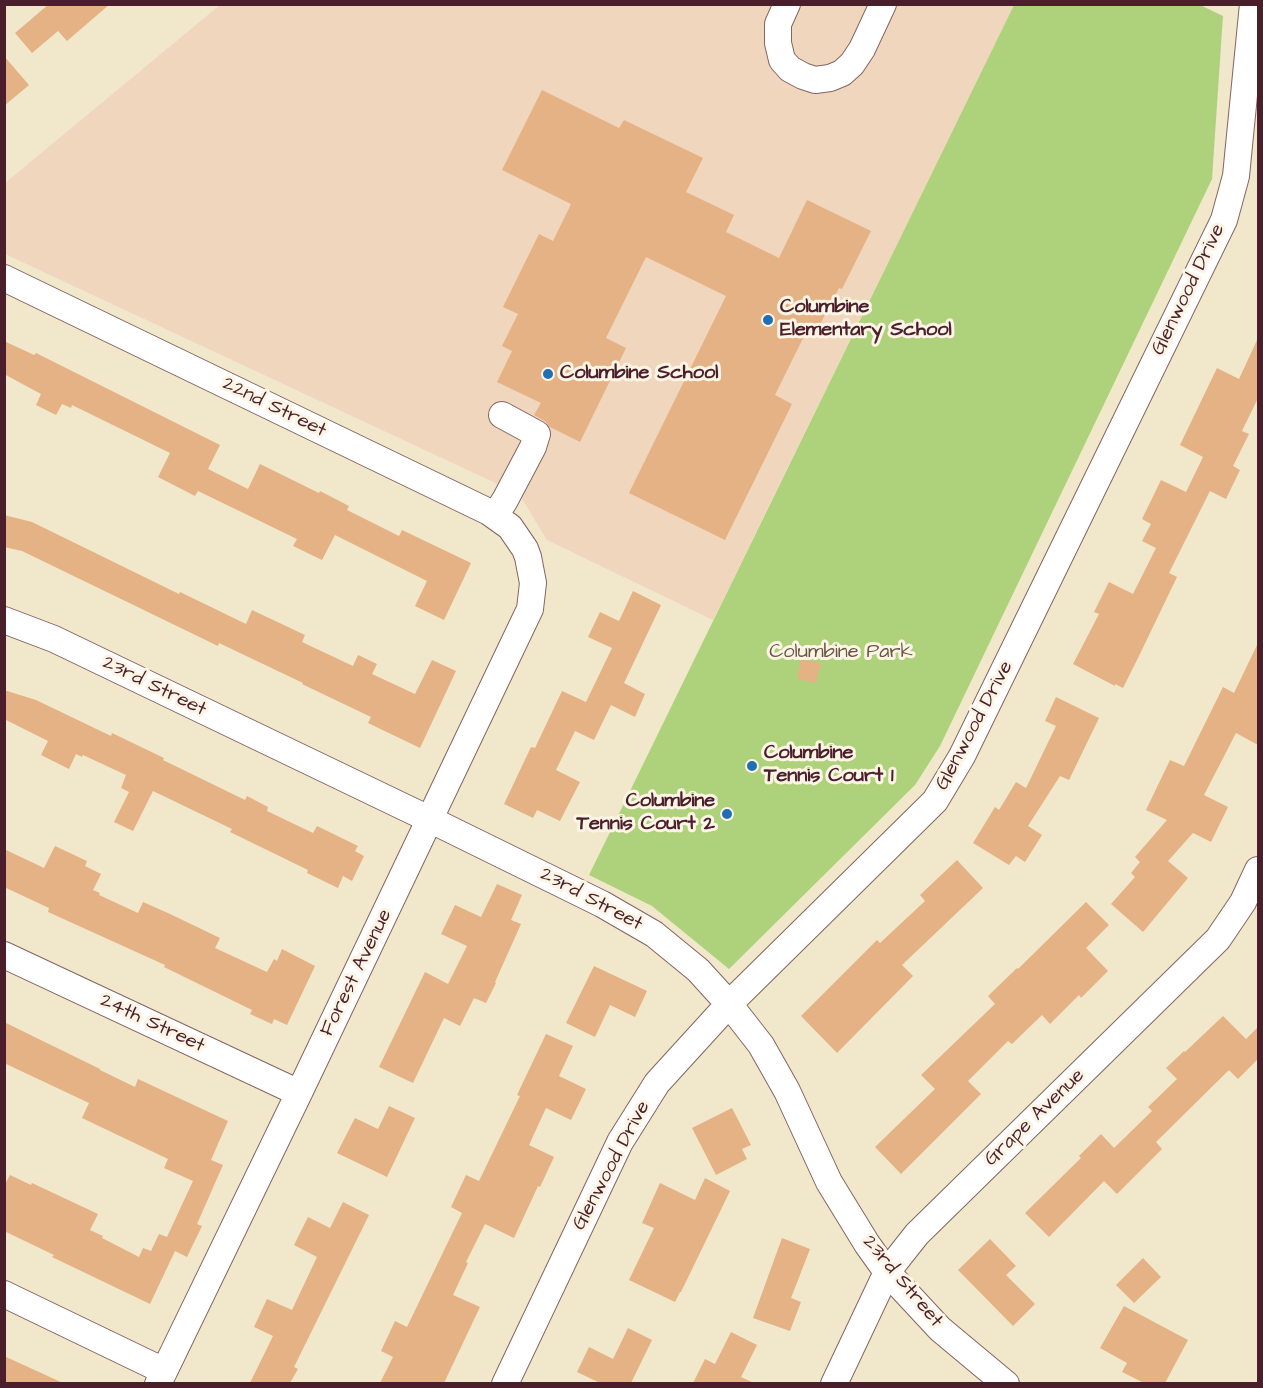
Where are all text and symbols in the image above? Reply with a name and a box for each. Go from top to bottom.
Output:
street label: Glenwood Drive [1147,220,1231,360]
place label: Columbine Elementary School [780,296,952,343]
marker: Columbine Elementary School [761,313,775,327]
place label: Columbine School [560,362,718,386]
marker: Columbine School [541,367,555,381]
street label: 22nd Street [218,372,330,444]
park label: Columbine Park [769,641,913,665]
street label: 23rd Street [98,652,210,722]
street label: Glenwood Drive [931,657,1019,795]
place label: Columbine Tennis Court 1 [764,742,894,789]
marker: Columbine Tennis Court 1 [745,759,759,773]
place label: Columbine Tennis Court 2 [577,790,715,837]
marker: Columbine Tennis Court 2 [720,807,734,821]
street label: 23rd Street [536,863,646,937]
street label: Forest Avenue [316,906,398,1040]
street label: 24th Street [96,989,208,1059]
street label: Grape Avenue [980,1064,1090,1172]
street label: Glenwood Drive [568,1097,656,1235]
street label: 23rd Street [857,1231,947,1333]

